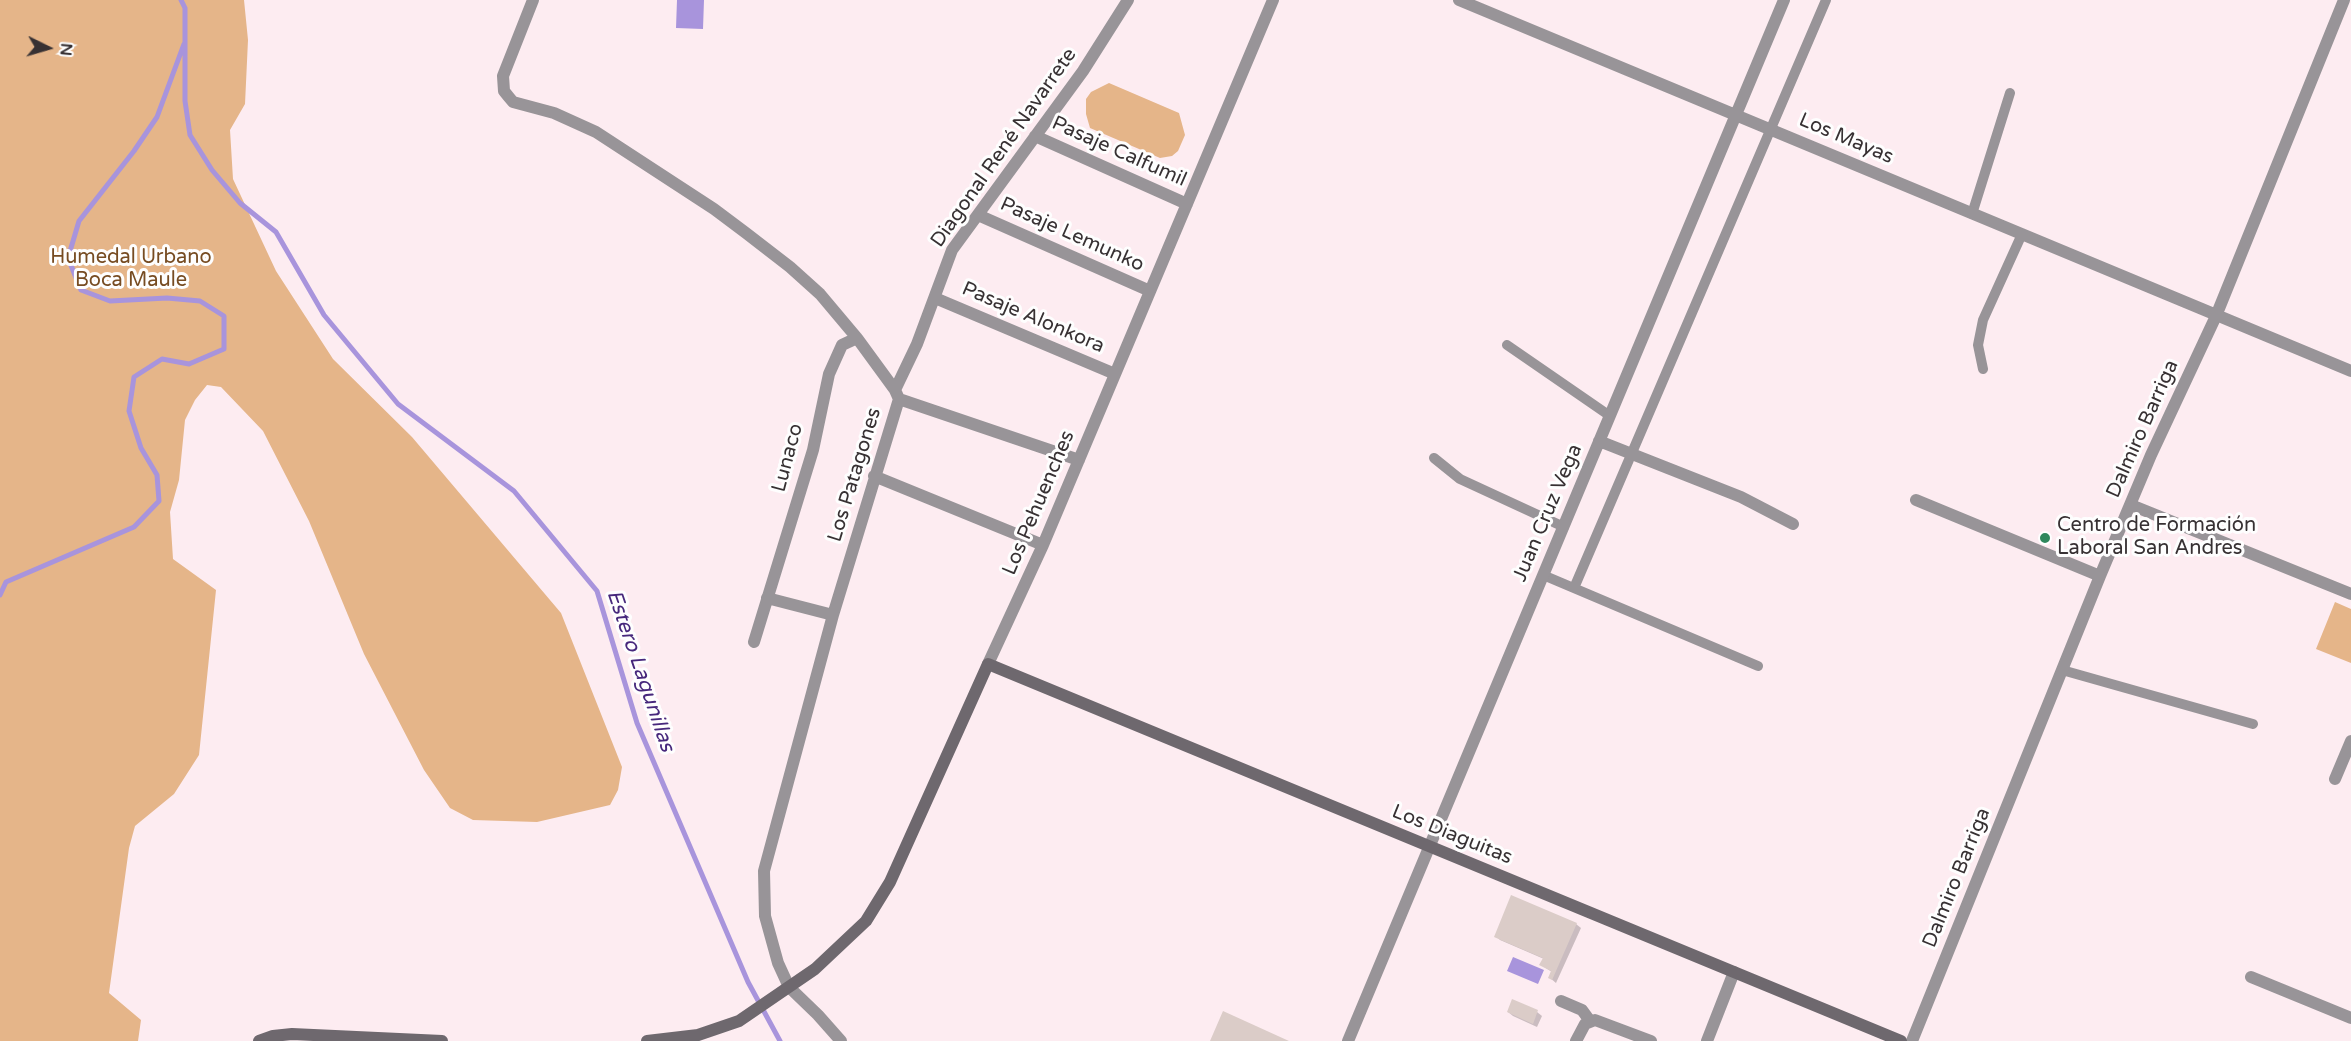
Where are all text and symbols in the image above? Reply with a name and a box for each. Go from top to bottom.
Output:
north arrow [18,18,78,78]
text: N [55,42,76,57]
street label: Diagonal René Navarrete [926,44,1082,252]
street label: Los Mayas [1795,108,1897,170]
street label: Pasaje Calfumil [1048,112,1190,192]
street label: Pasaje Lemunko [996,193,1148,277]
park label: Humedal Urbano Boca Maule [50,246,212,293]
street label: Pasaje Alonkora [958,277,1108,359]
street label: Dalmiro Barriga [2102,356,2184,502]
street label: Los Patagones [823,405,887,545]
street label: Lunaco [767,421,809,495]
street label: Los Pehuenches [998,427,1080,579]
street label: Juan Cruz Vega [1508,441,1588,585]
place label: Centro de Formación Laboral San Andres [2057,514,2256,561]
marker: Centro de Formación Laboral San Andres [2038,531,2052,545]
water label: Estero Lagunillas [601,587,679,755]
street label: Los Diaguitas [1388,800,1516,870]
street label: Dalmiro Barriga [1918,805,1996,951]

